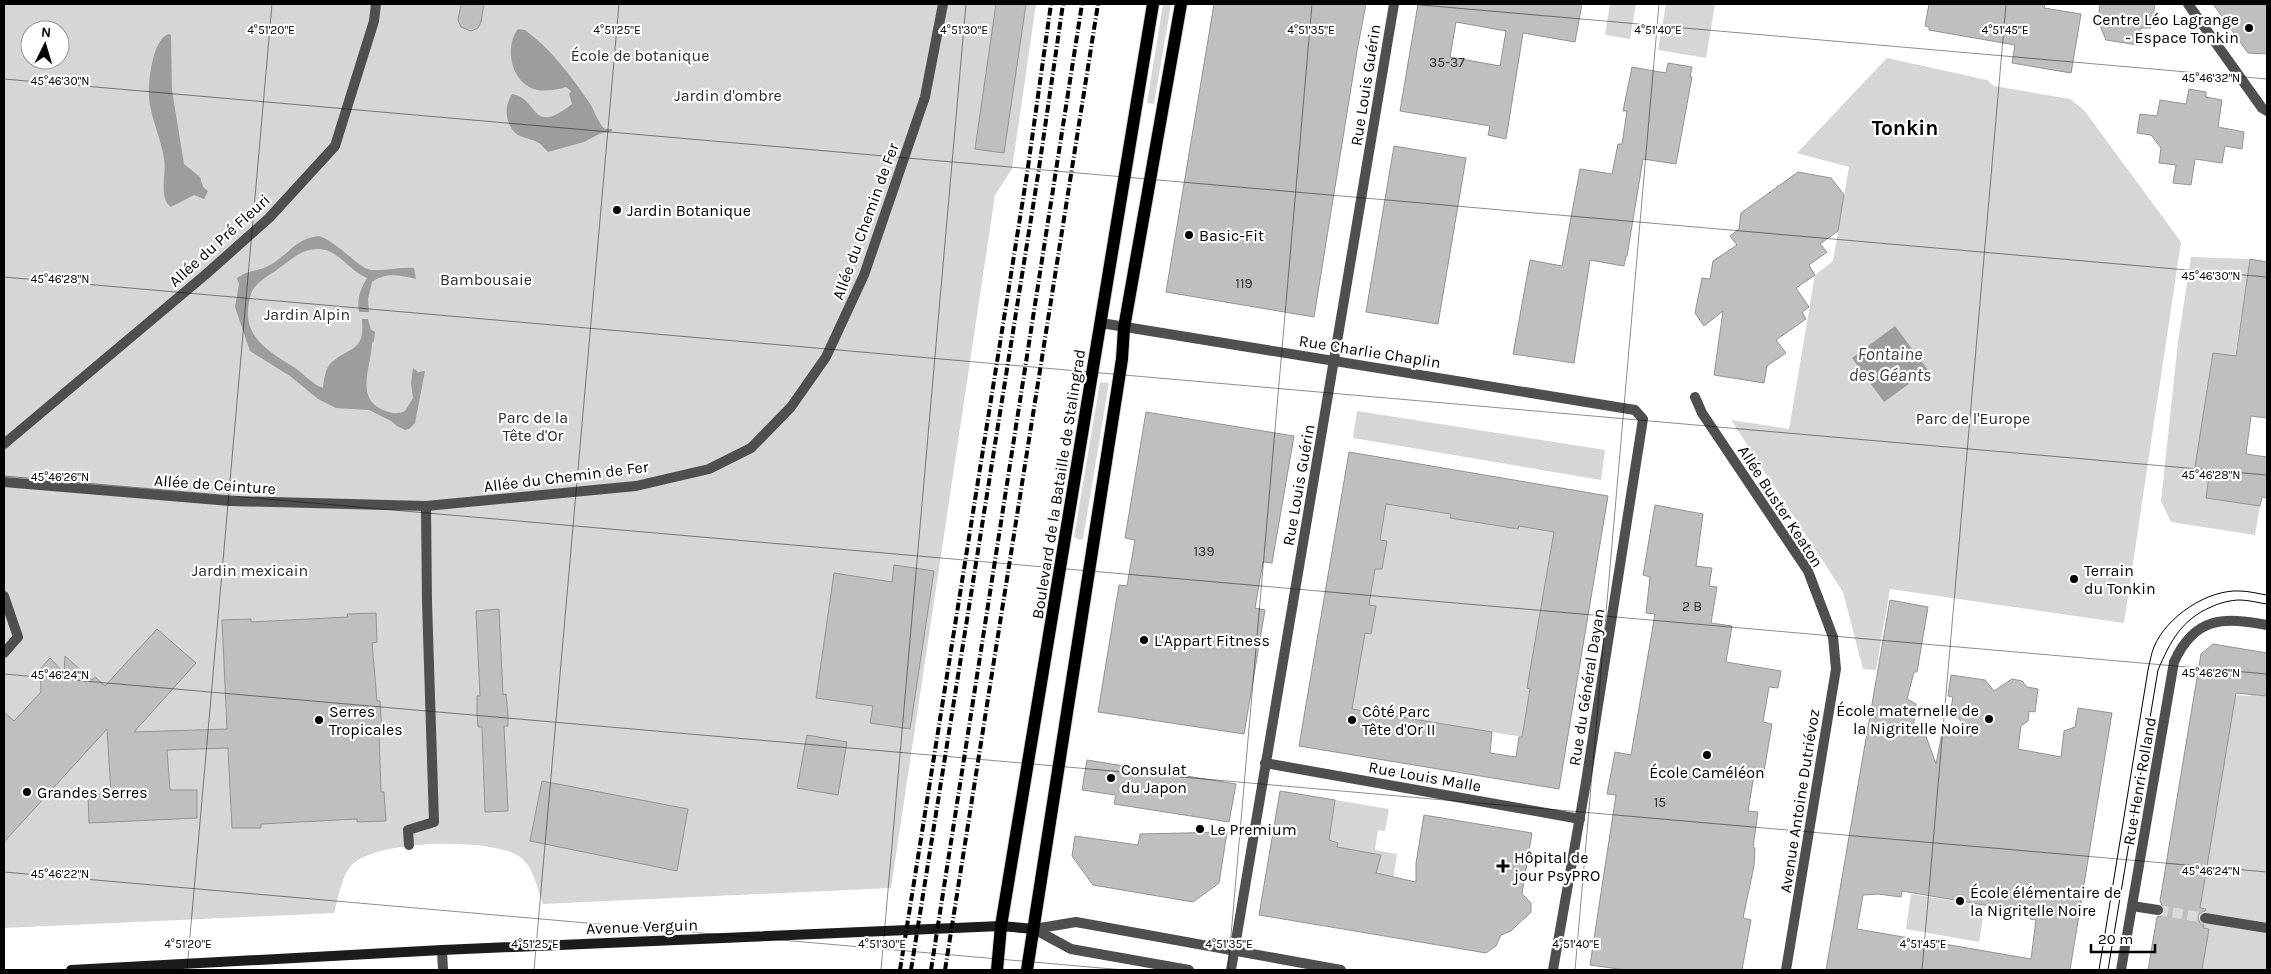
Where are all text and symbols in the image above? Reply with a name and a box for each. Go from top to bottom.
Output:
place label: Centre Léo Lagrange - Espace Tonkin [2092,10,2239,47]
north arrow [20,20,70,70]
marker: Centre Léo Lagrange - Espace Tonkin [2243,22,2255,34]
text: 4°51'20"E [247,23,295,37]
text: 4°51'25"E [593,23,641,37]
text: 4°51'30"E [940,23,988,37]
text: 4°51'35"E [1287,23,1335,37]
street label: Rue Louis Guérin [1347,23,1384,147]
text: 4°51'40"E [1634,23,1682,37]
text: 4°51'45"E [1981,23,2029,37]
text: N [40,24,52,41]
park label: École de botanique [571,46,709,65]
house number: 35-37 [1429,54,1465,71]
text: 45°46'32"N [2182,71,2240,85]
text: 45°46'30"N [31,74,89,88]
park label: Jardin d'ombre [674,86,782,105]
district label: Tonkin [1872,116,1938,140]
street label: Allée du Chemin de Fer [828,140,903,302]
street label: Allée du Pré Fleuri [165,190,274,291]
place label: Jardin Botanique [627,201,751,220]
marker: Jardin Botanique [611,204,623,216]
place label: Basic-Fit [1199,226,1264,245]
marker: Basic-Fit [1183,229,1195,241]
text: 45°46'30"N [2182,269,2240,283]
park label: Bambousaie [440,270,532,289]
text: 45°46'28"N [31,272,89,286]
house number: 119 [1235,275,1253,292]
park label: Jardin Alpin [264,305,350,324]
street label: Rue Charlie Chaplin [1298,331,1442,372]
water label: Fontaine des Géants [1849,343,1931,386]
street label: Boulevard de la Bataille de Stalingrad [1028,348,1089,620]
park label: Parc de la Tête d'Or [498,408,568,445]
park label: Parc de l'Europe [1916,409,2030,428]
street label: Rue Louis Guérin [1278,423,1319,547]
street label: Allée Buster Keaton [1734,442,1827,571]
street label: Allée du Chemin de Fer [483,457,650,496]
text: 45°46'28"N [2182,468,2240,482]
text: 45°46'26"N [31,470,89,484]
street label: Allée de Ceinture [153,471,276,498]
house number: 139 [1193,543,1215,560]
park label: Jardin mexicain [192,561,308,580]
place label: Terrain du Tonkin [2084,561,2156,598]
marker: Terrain du Tonkin [2068,573,2080,585]
house number: 2 B [1682,598,1702,615]
street label: Rue du Général Dayan [1565,607,1608,767]
place label: L'Appart Fitness [1154,631,1270,650]
marker: L'Appart Fitness [1138,634,1150,646]
text: 45°46'26"N [2182,666,2240,680]
text: 45°46'24"N [31,668,89,682]
place label: École maternelle de la Nigritelle Noire [1836,701,1979,738]
place label: Serres Tropicales [329,702,403,739]
place label: Côté Parc Tête d'Or II [1362,702,1436,739]
street label: Avenue Antoine Dutriévoz [1776,708,1823,894]
marker: École maternelle de la Nigritelle Noire [1983,713,1995,725]
marker: Serres Tropicales [313,714,325,726]
marker: Côté Parc Tête d'Or II [1346,714,1358,726]
street label: Rue Henri Rolland [2119,715,2160,847]
marker: École Caméléon [1701,749,1713,761]
street label: Rue Louis Malle [1367,757,1483,796]
place label: Consulat du Japon [1121,760,1187,797]
place label: École Caméléon [1649,763,1765,782]
marker: Consulat du Japon [1105,772,1117,784]
place label: Grandes Serres [37,783,148,802]
marker: Grandes Serres [21,786,33,798]
house number: 15 [1654,794,1666,811]
place label: Le Premium [1210,820,1297,839]
marker: Le Premium [1194,823,1206,835]
place label: Hôpital de jour PsyPRO [1512,848,1600,885]
marker: Hôpital de jour PsyPRO [1496,859,1510,873]
text: 45°46'24"N [2182,864,2240,878]
text: 45°46'22"N [31,867,89,881]
place label: École élémentaire de la Nigritelle Noire [1970,883,2121,920]
marker: École élémentaire de la Nigritelle Noire [1954,895,1966,907]
street label: Avenue Verguin [586,915,698,938]
scale bar [2091,922,2155,954]
text: 20 m [2098,930,2133,948]
text: 4°51'20"E [164,937,212,951]
text: 4°51'25"E [511,937,559,951]
text: 4°51'30"E [858,937,906,951]
text: 4°51'35"E [1205,937,1253,951]
text: 4°51'40"E [1552,937,1600,951]
text: 4°51'45"E [1899,937,1947,951]

